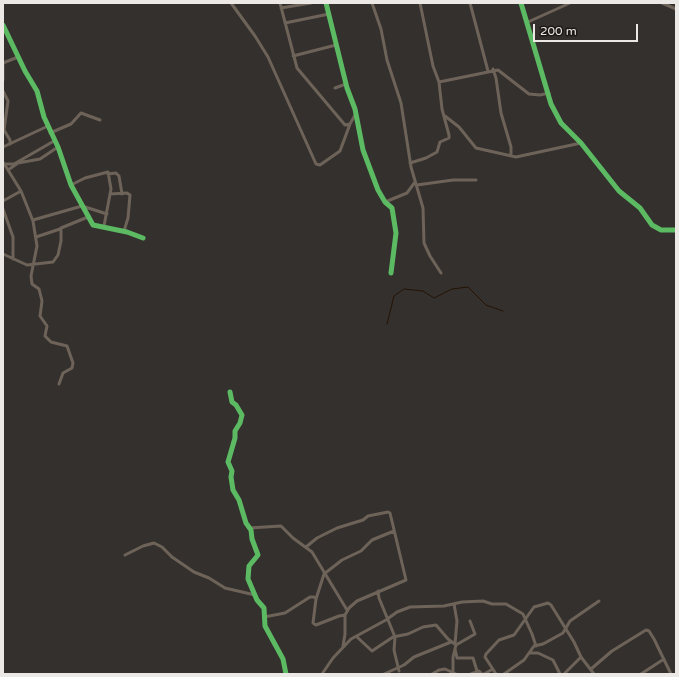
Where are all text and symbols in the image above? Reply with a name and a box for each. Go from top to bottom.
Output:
scale bar [535,16,640,42]
text: 200 m [540,24,577,38]

